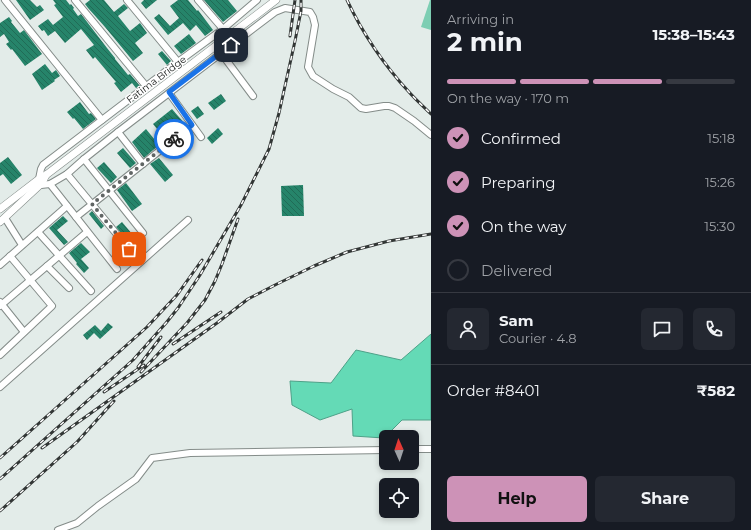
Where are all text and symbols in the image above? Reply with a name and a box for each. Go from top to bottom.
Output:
text: Arriving in [447,11,514,27]
text: 15:38–15:43 [652,25,735,44]
text: 2 min [447,26,523,58]
pin [214,28,248,62]
icon: home [220,34,242,56]
street label: Fatima Bridge [124,53,189,106]
text: On the way · 170 m [447,90,569,106]
courier [154,119,194,159]
icon: check [447,127,469,149]
icon: bike [163,128,185,150]
text: Confirmed [481,129,561,148]
text: 15:18 [707,130,735,146]
icon: check [447,171,469,193]
text: Preparing [481,173,556,192]
text: 15:26 [705,174,735,190]
icon: check [447,215,469,237]
text: On the way [481,217,566,236]
text: 15:30 [704,218,735,234]
pin [112,232,146,266]
icon: bag [118,238,140,260]
text: Delivered [481,261,553,280]
button: person [447,308,489,350]
button: chat [641,308,683,350]
button: phone [693,308,735,350]
text: Sam [499,311,534,330]
text: Courier · 4.8 [499,330,577,346]
text: Order #8401 [447,381,540,400]
text: ₹582 [696,381,735,400]
north arrow [379,430,419,470]
map controls [379,430,419,518]
button: Help [447,476,587,522]
button: Share [595,476,735,522]
button: locate [379,478,419,518]

